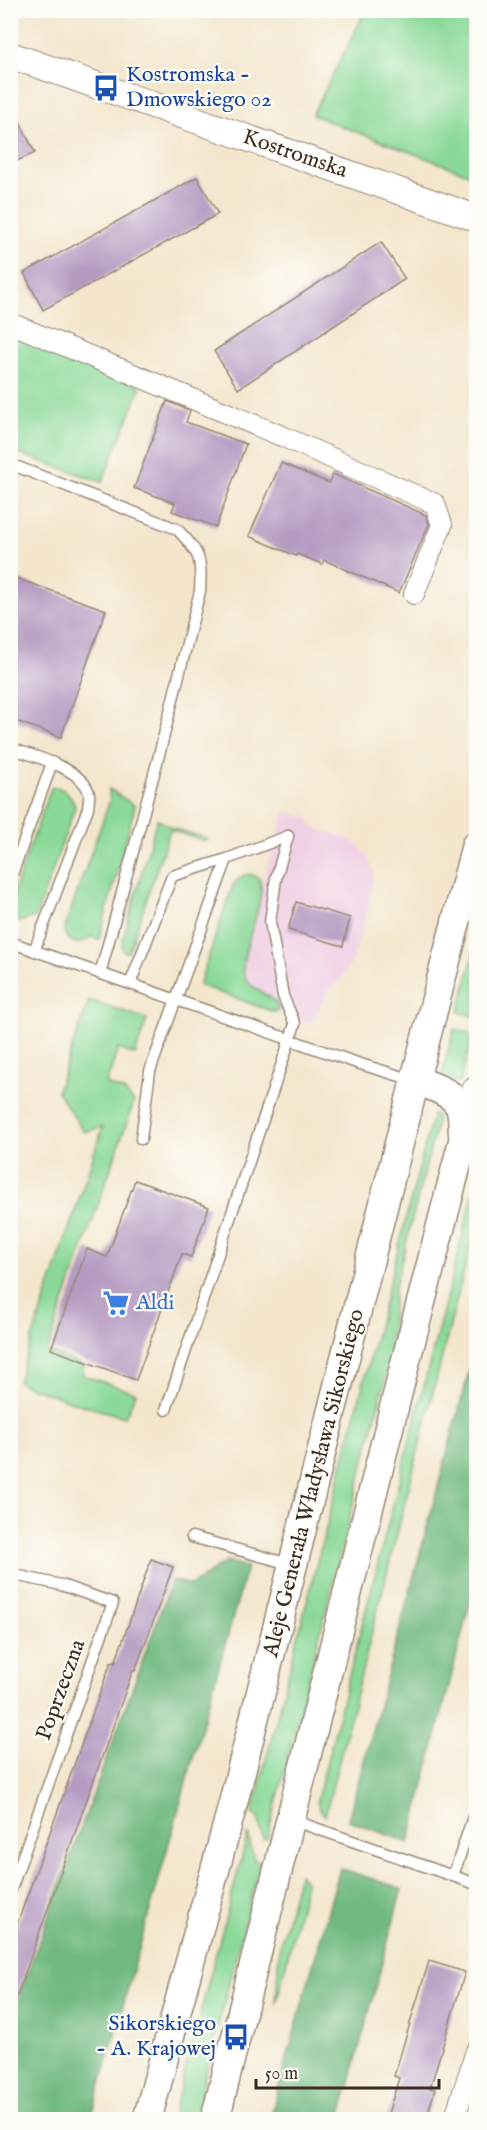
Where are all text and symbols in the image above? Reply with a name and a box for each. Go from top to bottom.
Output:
place label: Kostromska - Dmowskiego 02 [126,61,272,114]
bus stop icon: Kostromska - Dmowskiego 02 [91,73,121,103]
street label: Kostromska [239,123,352,185]
supermarket icon: Aldi [101,1288,131,1318]
place label: Aldi [135,1289,175,1317]
street label: Aleje Generała Władysława Sikorskiego [257,1306,371,1661]
street label: Poprzeczna [30,1635,92,1744]
place label: Sikorskiego - A. Krajowej [96,2010,216,2063]
bus stop icon: Sikorskiego - A. Krajowej [221,2022,251,2052]
scale bar [256,2052,439,2090]
text: 50 m [265,2063,298,2086]

